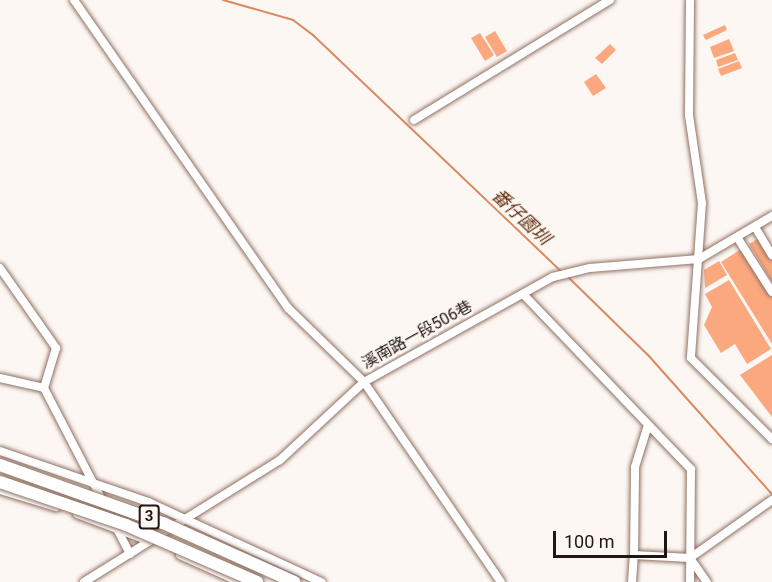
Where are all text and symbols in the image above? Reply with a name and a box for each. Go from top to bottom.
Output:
water label: 番仔園圳 [487,185,555,249]
street label: 溪南路一段506巷 [359,297,475,373]
road number: 3 [138,505,160,529]
scale bar [556,519,670,557]
text: 100 m [564,531,615,552]

